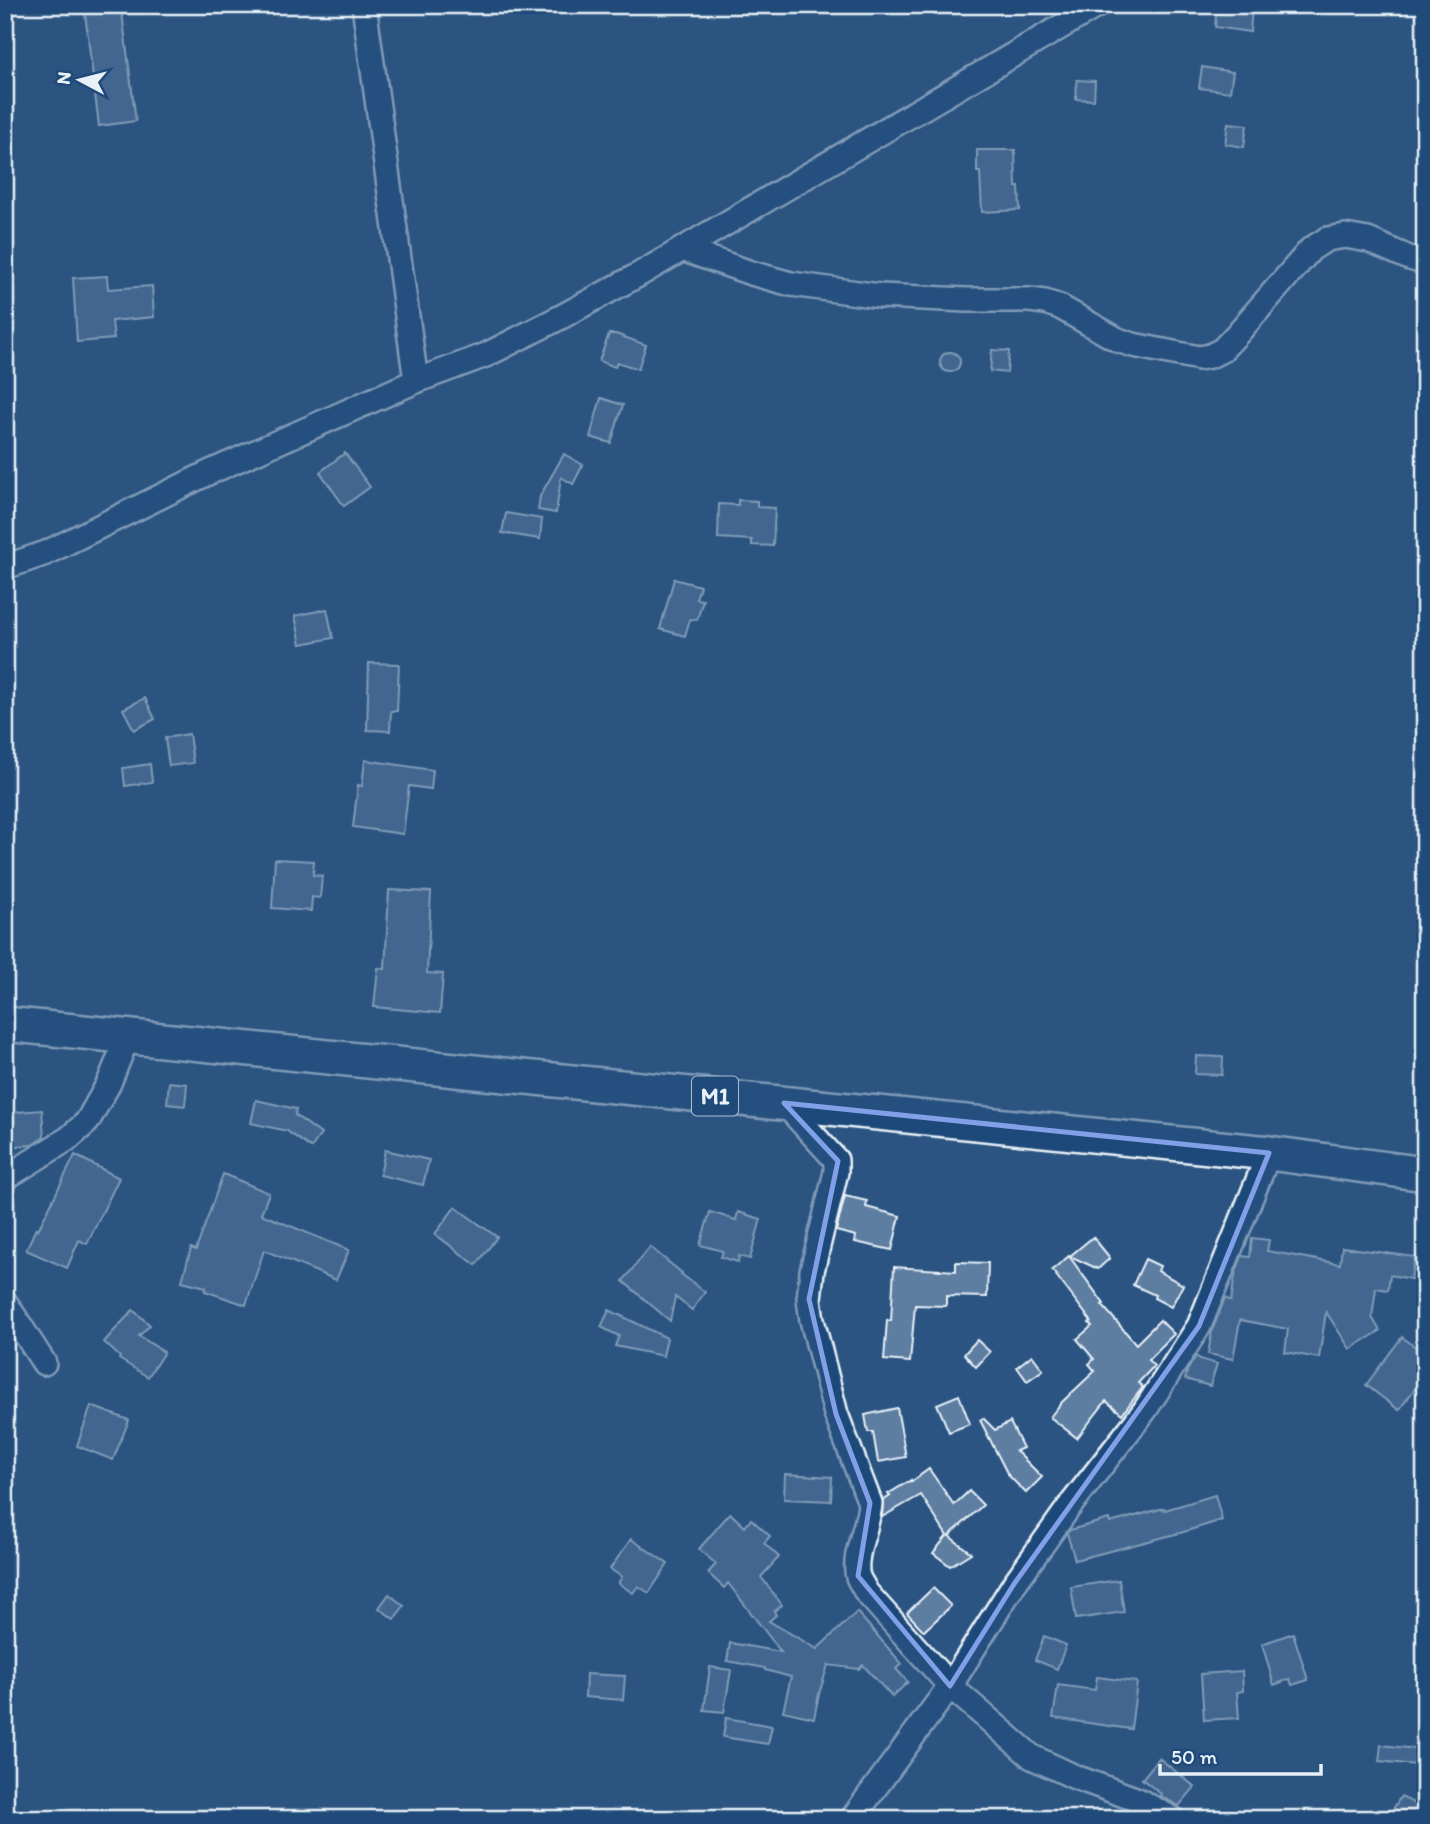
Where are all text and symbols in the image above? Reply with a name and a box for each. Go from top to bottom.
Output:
north arrow [46,46,116,116]
text: N [51,70,76,86]
road number: M1 [692,1077,738,1116]
scale bar [1160,1733,1322,1777]
text: 50 m [1171,1744,1218,1769]

